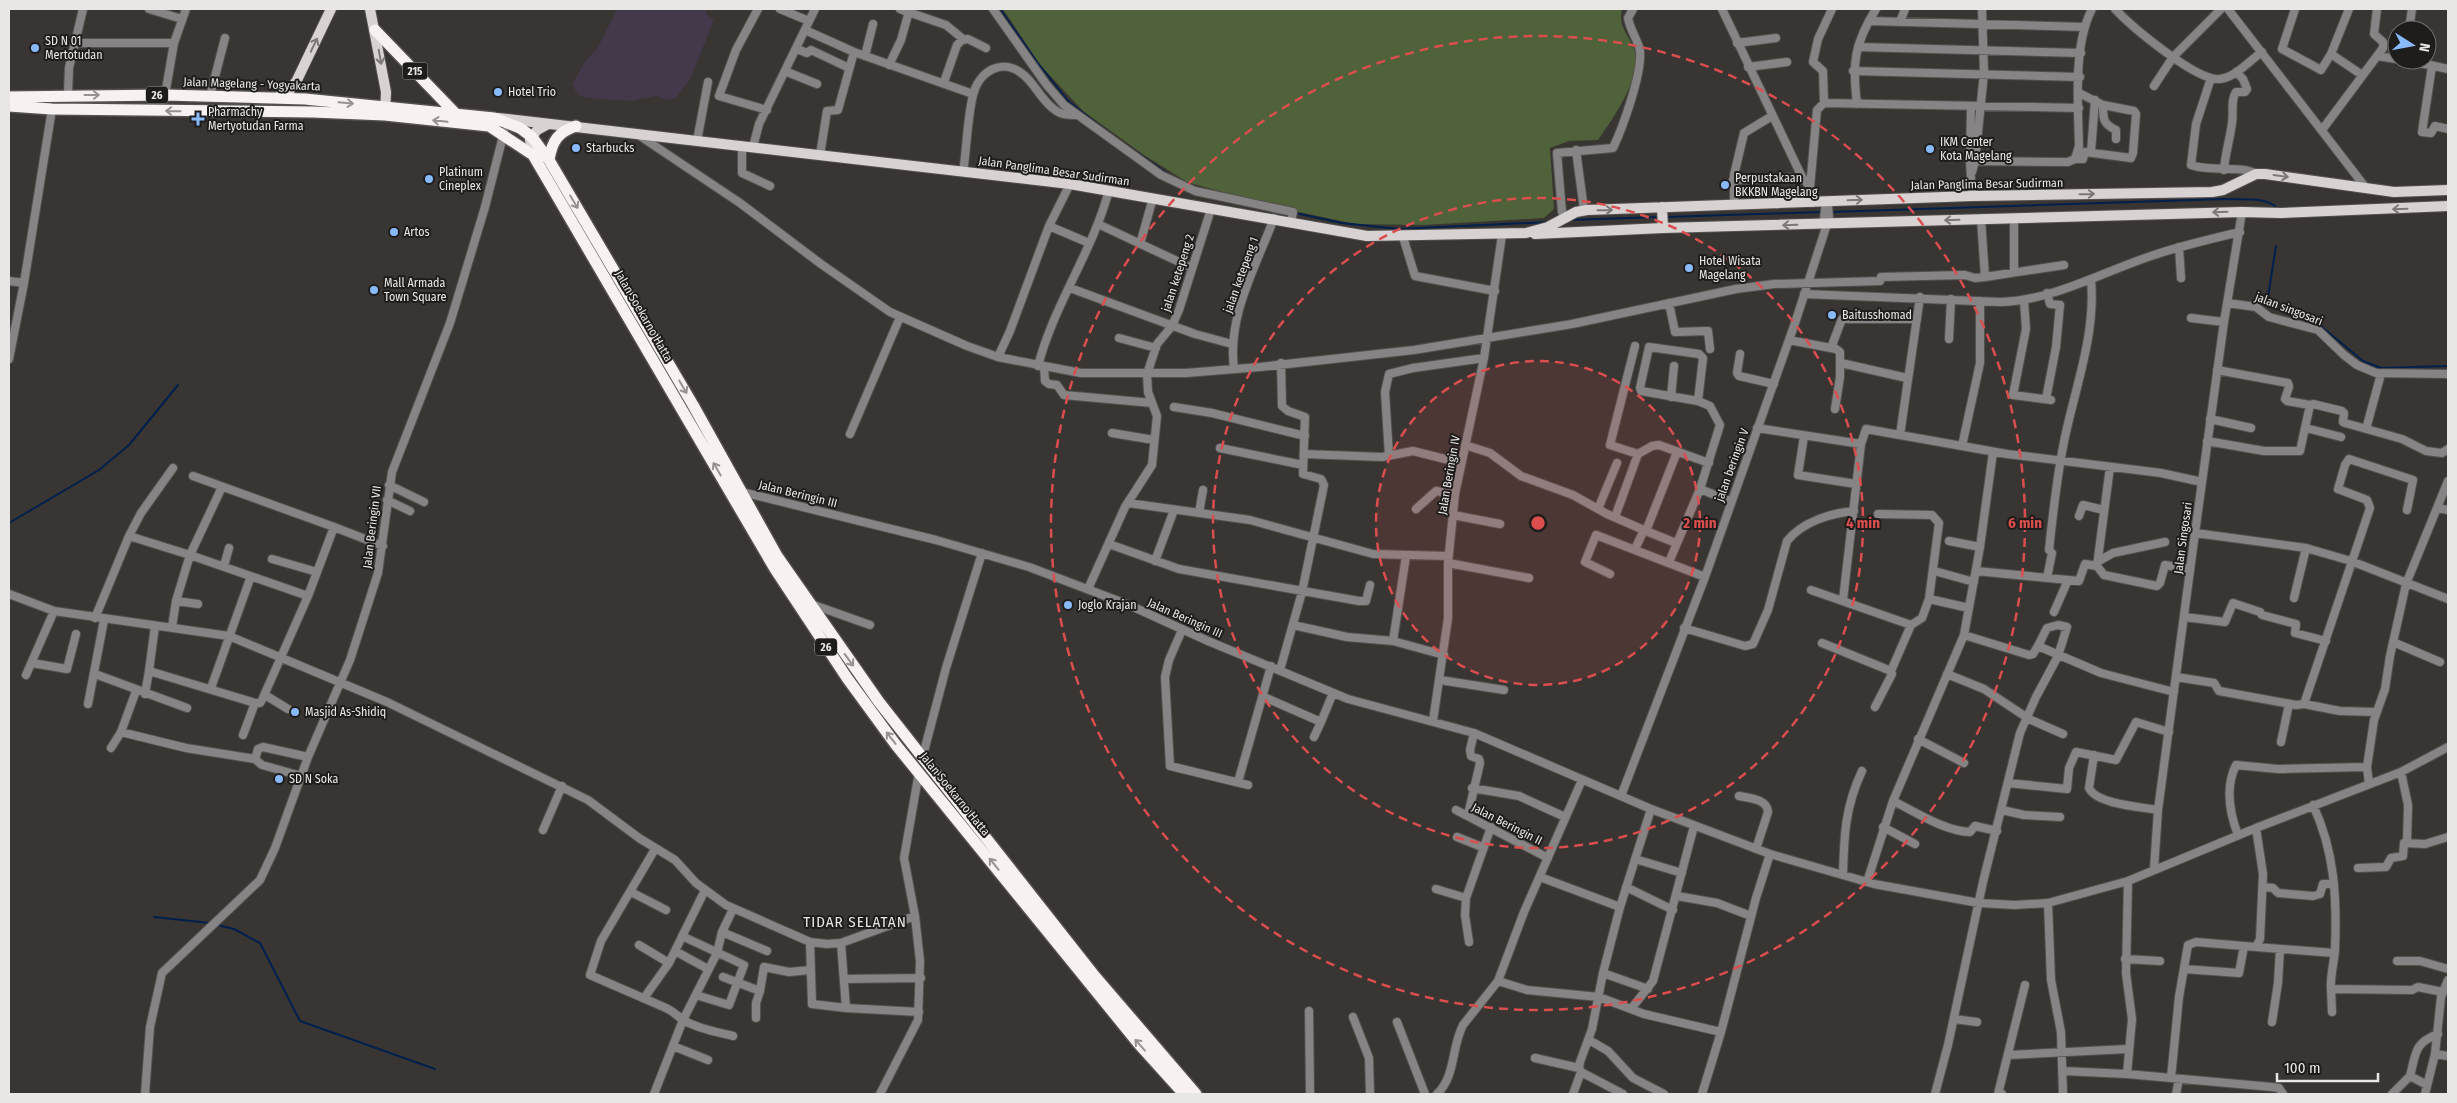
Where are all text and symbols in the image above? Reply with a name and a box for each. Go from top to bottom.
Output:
north arrow [2387,20,2437,70]
place label: SD N 01 Mertotudan [45,34,103,62]
one-way arrow [310,38,320,53]
marker: SD N 01 Mertotudan [29,42,41,54]
text: N [2415,42,2433,53]
one-way arrow [375,48,385,64]
road number: 215 [402,62,428,80]
street label: Jalan Magelang - Yogyakarta [183,75,321,93]
place label: Hotel Trio [508,85,556,99]
road number: 26 [146,86,168,104]
marker: Hotel Trio [492,86,504,98]
one-way arrow [84,90,100,100]
one-way arrow [338,98,354,107]
place label: Pharmachy Mertyotudan Farma [208,105,304,133]
one-way arrow [166,107,182,116]
marker: Pharmachy Mertyotudan Farma [192,113,204,125]
one-way arrow [433,116,449,126]
place label: IKM Center Kota Magelang [1940,135,2012,163]
place label: Starbucks [586,141,634,155]
marker: Starbucks [570,142,582,154]
marker: IKM Center Kota Magelang [1924,143,1936,155]
street label: Jalan Panglima Besar Sudirman [978,153,1130,189]
place label: Platinum Cineplex [439,165,483,193]
place label: Perpustakaan BKKBN Magelang [1735,171,1818,199]
one-way arrow [2273,171,2289,181]
marker: Platinum Cineplex [423,173,435,185]
street label: Jalan Panglima Besar Sudirman [1911,176,2063,192]
marker: Perpustakaan BKKBN Magelang [1719,179,1731,191]
one-way arrow [2078,189,2095,199]
one-way arrow [570,195,580,209]
one-way arrow [1846,195,1862,205]
one-way arrow [2392,204,2408,214]
one-way arrow [1597,205,1613,214]
one-way arrow [2212,208,2228,217]
one-way arrow [1945,215,1961,224]
one-way arrow [1782,220,1798,229]
place label: Artos [404,225,430,239]
marker: Artos [388,226,400,238]
street label: jalan ketepeng 2 [1159,233,1197,314]
street label: jalan ketepeng 1 [1220,235,1261,316]
place label: Hotel Wisata Magelang [1699,254,1761,282]
marker: Hotel Wisata Magelang [1683,262,1695,274]
street label: Jalan Soekarno Hatta [612,268,676,364]
place label: Mall Armada Town Square [384,276,447,304]
marker: Mall Armada Town Square [368,284,380,296]
street label: jalan singosari [2252,289,2325,328]
place label: Baitusshomad [1842,308,1912,322]
marker: Baitusshomad [1826,309,1838,321]
one-way arrow [678,380,688,395]
street label: jalan beringin V [1712,426,1752,504]
street label: Jalan Beringin IV [1435,433,1463,516]
one-way arrow [712,463,722,477]
street label: Jalan Beringin III [757,477,839,511]
street label: Jalan Beringin VII [360,485,384,569]
street label: Jalan Singosari [2171,501,2195,575]
centre of rings [1529,514,1547,532]
text: 2 min [1682,514,1717,532]
text: 4 min [1846,514,1880,532]
text: 6 min [2008,514,2042,532]
street label: Jalan Beringin III [1145,595,1225,641]
place label: Joglo Krajan [1078,598,1137,612]
marker: Joglo Krajan [1062,599,1074,611]
road number: 26 [815,638,837,656]
one-way arrow [844,653,855,666]
place label: Masjid As-Shidiq [305,705,386,719]
marker: Masjid As-Shidiq [289,706,301,718]
one-way arrow [886,731,896,745]
street label: Jalan Soekarno Hatta [917,750,993,839]
place label: SD N Soka [289,772,339,786]
marker: SD N Soka [273,773,285,785]
street label: Jalan Beringin II [1469,800,1545,848]
one-way arrow [989,857,1000,870]
district label: TIDAR SELATAN [803,913,907,931]
one-way arrow [1134,1038,1146,1051]
scale bar [2277,1050,2378,1082]
text: 100 m [2284,1059,2321,1077]

